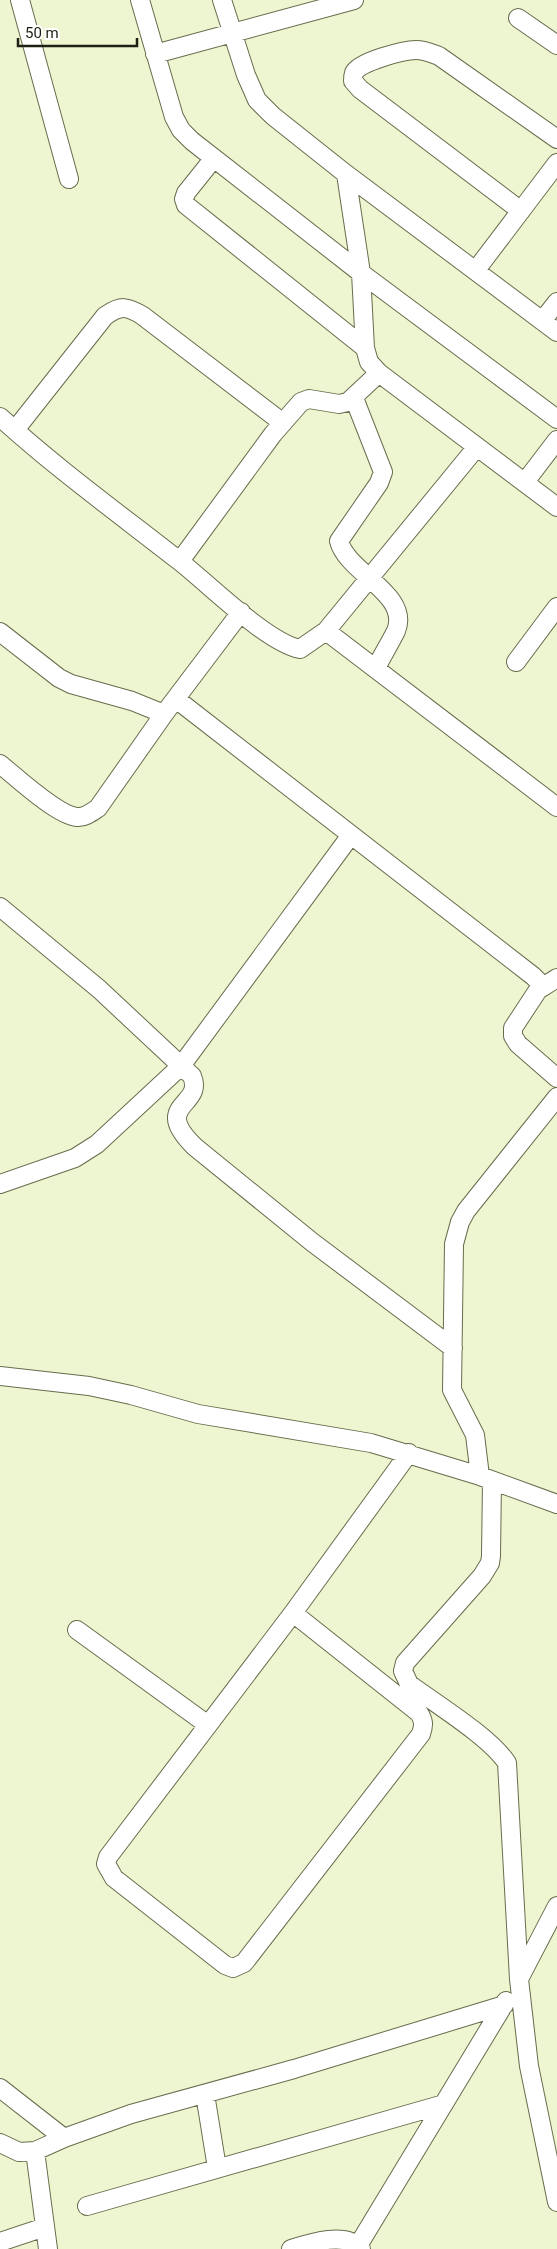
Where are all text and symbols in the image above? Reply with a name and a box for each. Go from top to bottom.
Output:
scale bar [18,15,136,47]
text: 50 m [25,24,59,42]

